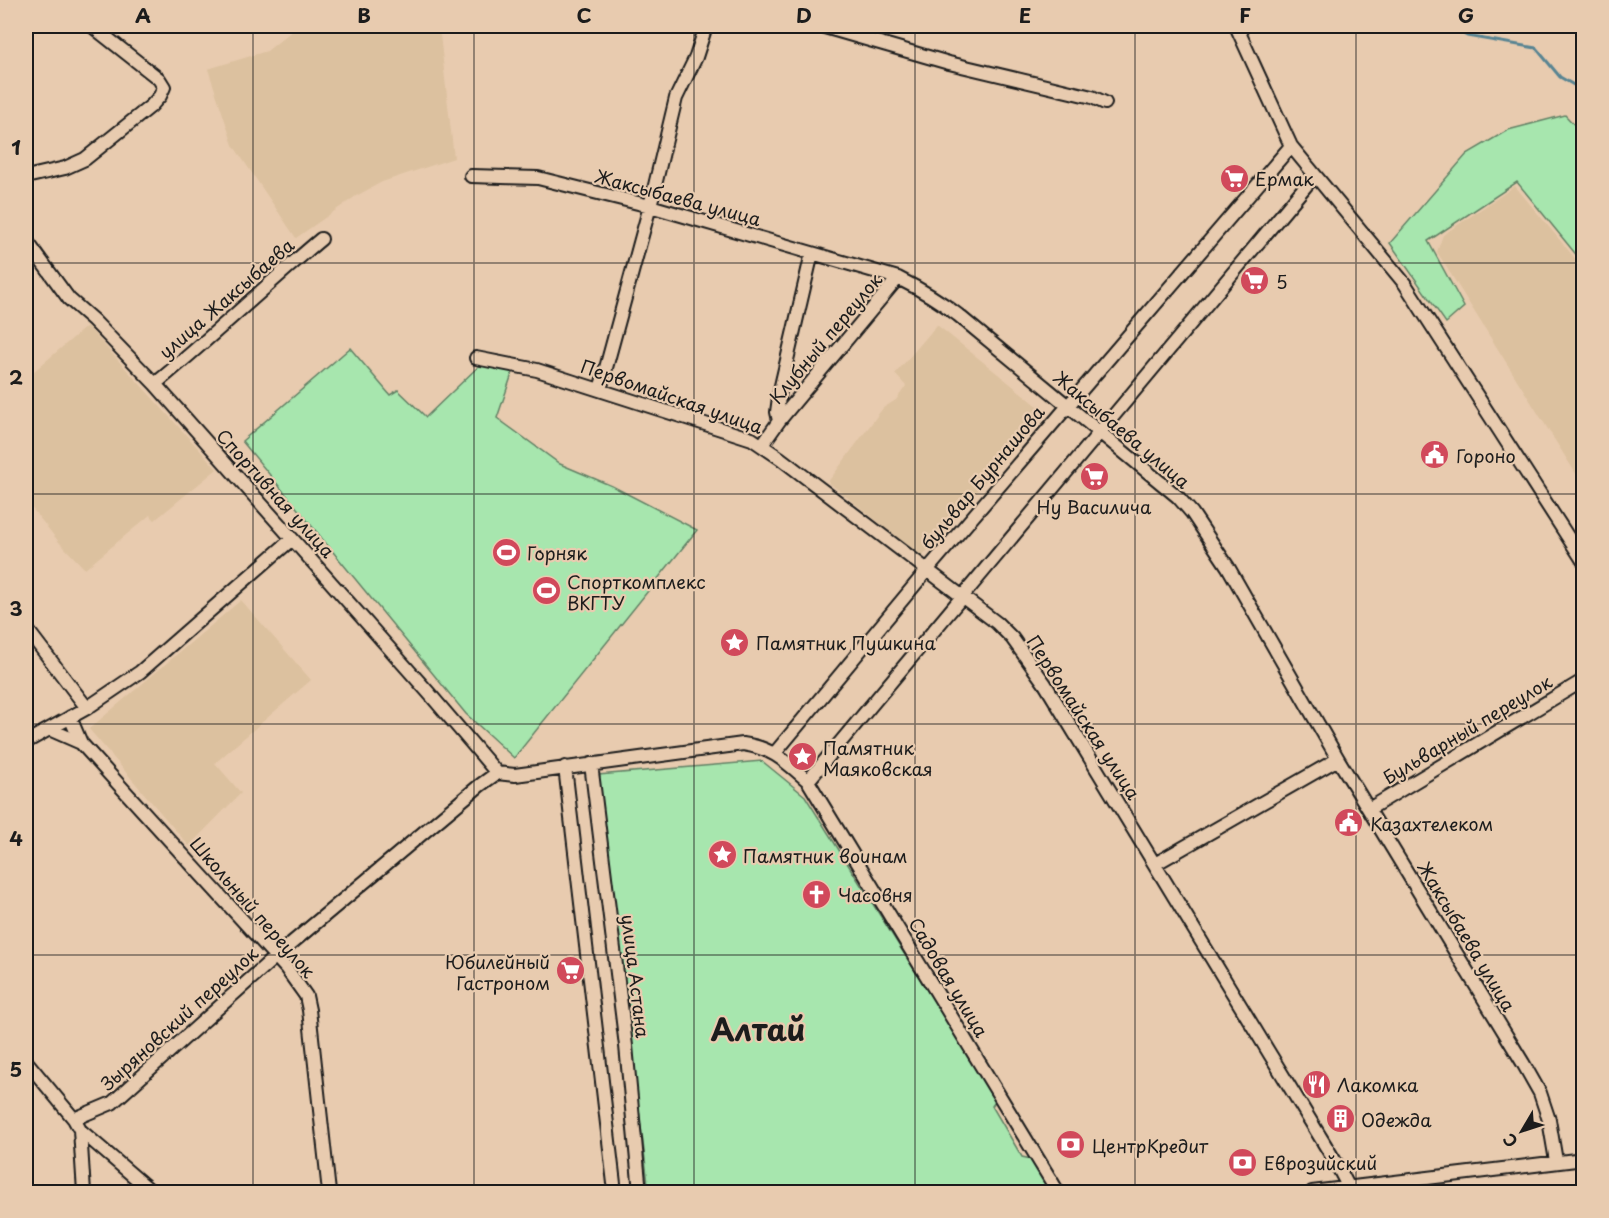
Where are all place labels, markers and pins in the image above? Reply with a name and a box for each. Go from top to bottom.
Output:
supermarket icon: Ермак [1218,162,1250,194]
place label: Ермак [1255,165,1314,192]
supermarket icon: 5 [1239,265,1271,297]
place label: 5 [1276,268,1288,295]
public building icon: Гороно [1419,439,1451,471]
place label: Гороно [1456,442,1516,469]
supermarket icon: Ну Василича [1078,461,1110,493]
place label: Ну Василича [1037,493,1152,520]
sports icon: Горняк [490,536,522,568]
place label: Горняк [527,539,587,566]
place label: Спорткомплекс ВКГТУ [567,568,706,616]
sports icon: Спорткомплекс ВКГТУ [530,575,562,607]
place icon: Памятник Пушкина [719,626,751,658]
place label: Памятник Пушкина [756,629,936,656]
place label: Памятник Маяковская [823,734,933,782]
place icon: Памятник Маяковская [786,741,818,773]
public building icon: Казахтелеком [1333,807,1365,839]
place label: Казахтелеком [1370,810,1493,837]
place icon: Памятник воинам [706,839,738,871]
place label: Памятник воинам [743,842,908,869]
church icon: Часовня [801,878,833,910]
place label: Часовня [838,881,913,908]
place label: Юбилейный Гастроном [445,948,550,996]
supermarket icon: Юбилейный Гастроном [555,955,587,987]
restaurant icon: Лакомка [1300,1068,1332,1100]
place label: Лакомка [1337,1071,1419,1098]
building icon: Одежда [1324,1103,1356,1135]
place label: Одежда [1361,1106,1432,1133]
bank icon: ЦентрКредит [1055,1129,1087,1161]
place label: ЦентрКредит [1092,1132,1209,1159]
bank icon: Еврозийский [1227,1146,1259,1178]
place label: Еврозийский [1264,1149,1377,1176]

